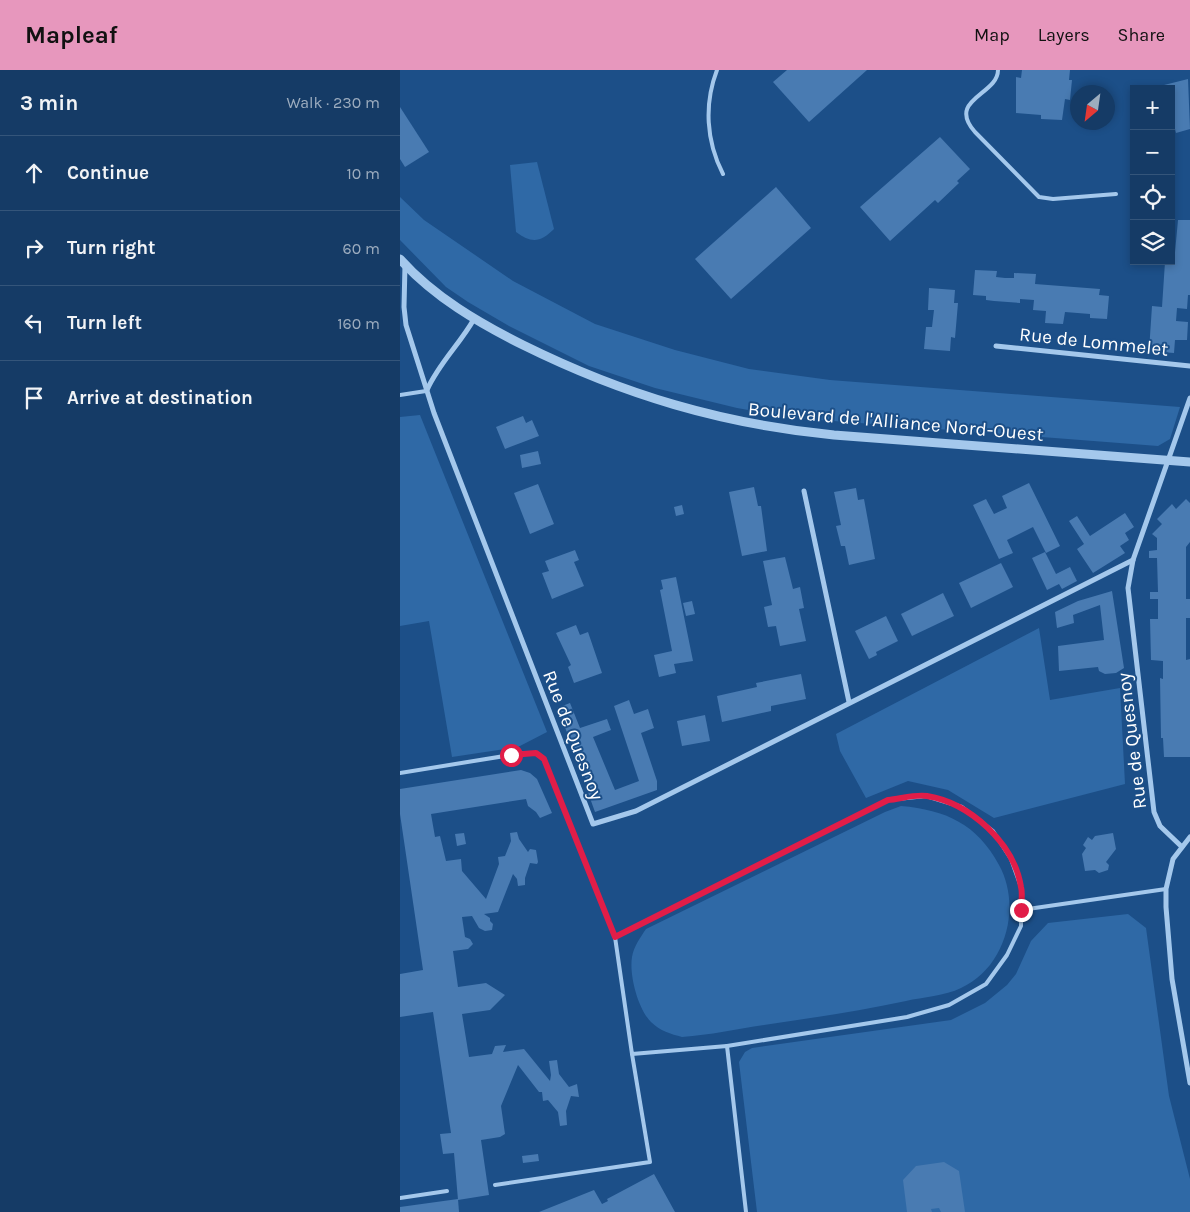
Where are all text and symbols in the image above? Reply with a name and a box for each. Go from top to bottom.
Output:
text: Mapleaf [25,21,118,49]
text: Map [974,24,1010,46]
text: Layers [1038,24,1090,46]
text: Share [1118,24,1165,46]
north arrow [1070,85,1115,130]
map controls [1130,85,1175,265]
button: + [1130,85,1175,130]
text: 3 min [20,91,78,115]
text: Walk · 230 m [286,93,380,112]
button: − [1130,130,1175,175]
icon: ahead [20,159,48,187]
text: Continue [67,162,149,184]
text: 10 m [346,164,380,183]
button: locate [1130,175,1175,220]
button: layers [1130,220,1175,265]
icon: right [20,234,48,262]
text: Turn right [67,237,156,259]
text: 60 m [343,239,380,258]
icon: left [20,309,48,337]
text: Turn left [67,312,142,334]
text: 160 m [337,314,380,333]
street label: Rue de Lommelet [1018,323,1170,361]
icon: arrive [20,384,48,412]
text: Arrive at destination [67,387,253,409]
street label: Boulevard de l'Alliance Nord-Ouest [747,398,1045,446]
street label: Rue de Quesnoy [538,667,608,804]
street label: Rue de Quesnoy [1113,671,1151,810]
route start [500,744,523,767]
route end [1010,899,1033,922]

